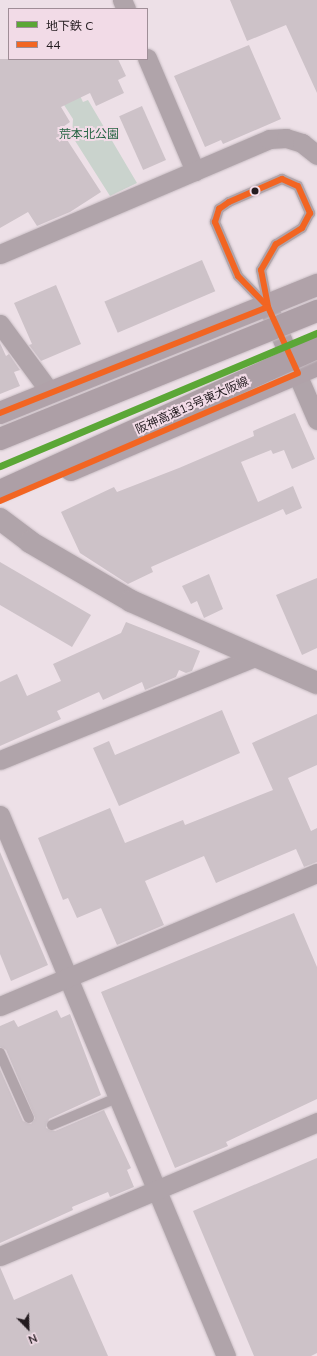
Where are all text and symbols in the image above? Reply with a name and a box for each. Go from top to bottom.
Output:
legend [8,8,148,60]
text: 地下鉄 C [46,18,93,33]
text: 44 [46,37,60,52]
park label: 荒本北公園 [59,127,119,141]
unlabelled marker [250,186,260,196]
street label: 阪神高速13号東大阪線 [133,374,251,436]
north arrow [8,1308,48,1348]
text: N [26,1331,39,1347]

